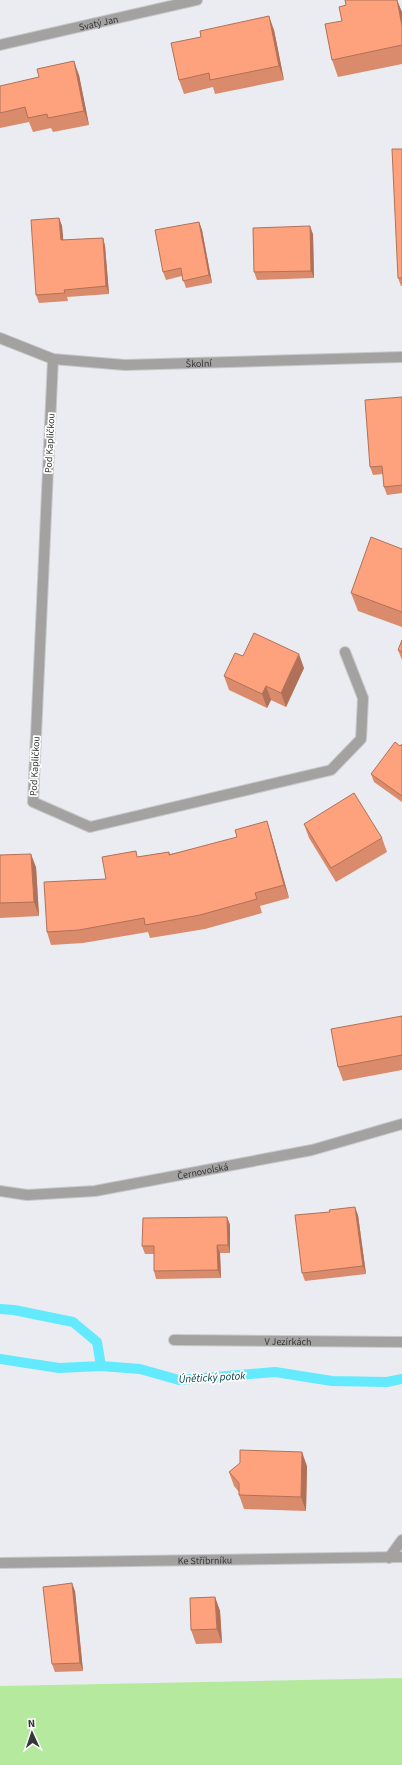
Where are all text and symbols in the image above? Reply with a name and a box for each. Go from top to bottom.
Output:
street label: Svatý Jan [78,12,120,35]
street label: Školní [186,356,212,371]
street label: Pod Kapličkou [41,413,59,473]
street label: Pod Kapličkou [26,736,44,796]
street label: Černovolská [176,1160,230,1183]
street label: V Jezírkách [264,1335,312,1349]
water label: Únětický potok [178,1368,247,1387]
street label: Ke Stříbrníku [178,1554,232,1568]
north arrow [12,1713,52,1753]
text: N [27,1716,36,1731]

